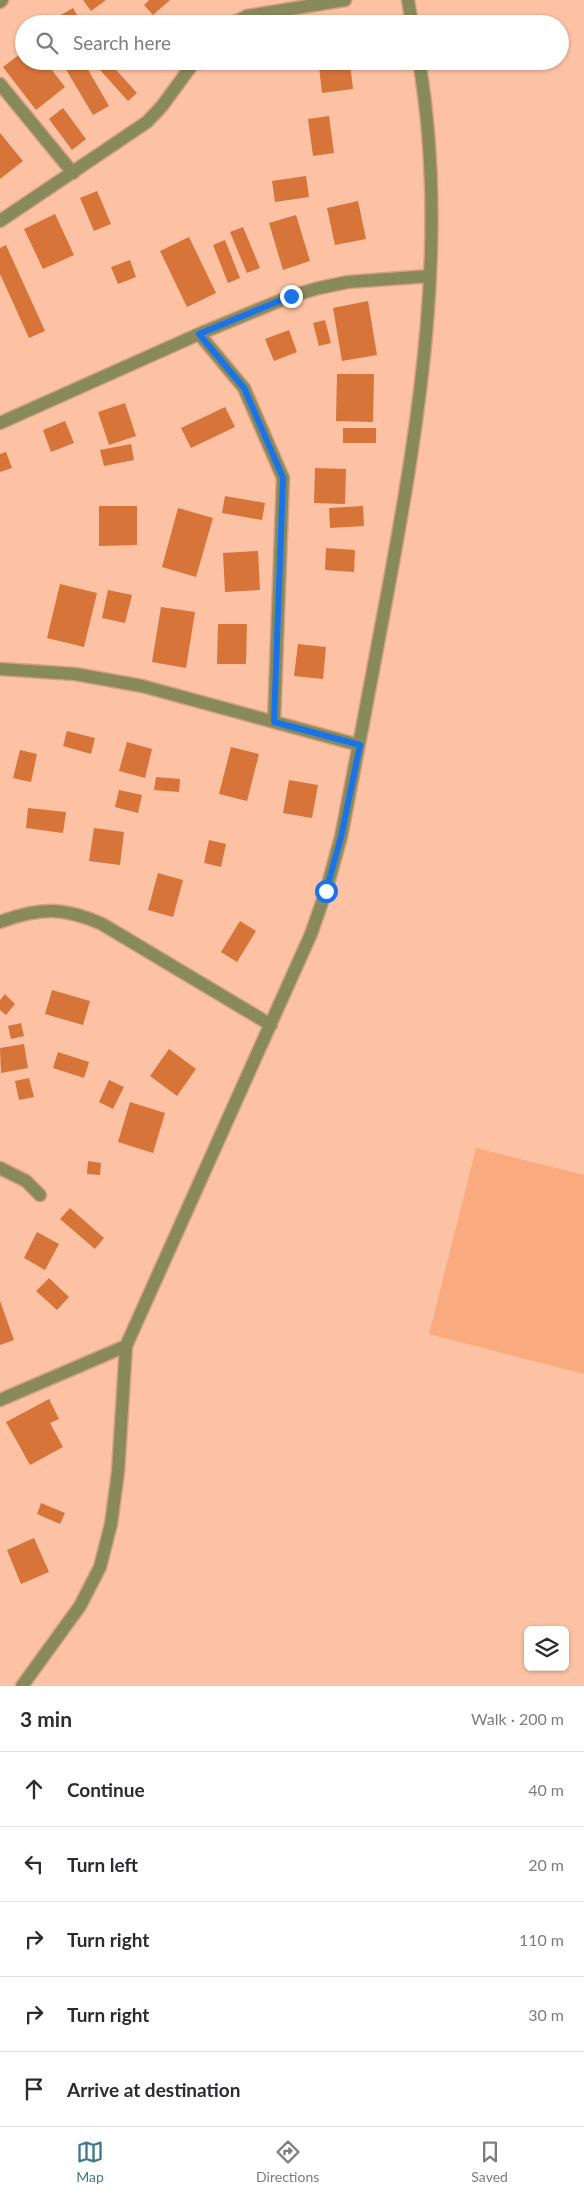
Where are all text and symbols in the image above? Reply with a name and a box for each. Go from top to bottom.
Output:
search box [15,15,569,70]
icon: search [33,29,61,57]
text: Search here [73,31,171,54]
route end [280,285,303,308]
route start [315,880,338,903]
map controls [524,1626,569,1671]
button: layers [524,1626,569,1671]
text: 3 min [20,1706,72,1731]
text: Walk · 200 m [471,1709,564,1728]
icon: ahead [20,1775,48,1803]
text: Continue [67,1778,145,1801]
text: 40 m [528,1780,564,1799]
icon: left [20,1850,48,1878]
text: Turn left [67,1853,138,1876]
text: 20 m [528,1855,564,1874]
icon: right [20,1925,48,1953]
text: Turn right [67,1928,149,1951]
text: 110 m [519,1930,564,1949]
icon: right [20,2000,48,2028]
text: Turn right [67,2003,149,2026]
text: 30 m [528,2005,564,2024]
icon: arrive [20,2075,48,2103]
text: Arrive at destination [67,2078,240,2101]
tab: Map [76,2138,104,2185]
tab: Directions [256,2138,319,2185]
tab: Saved [471,2138,508,2185]

